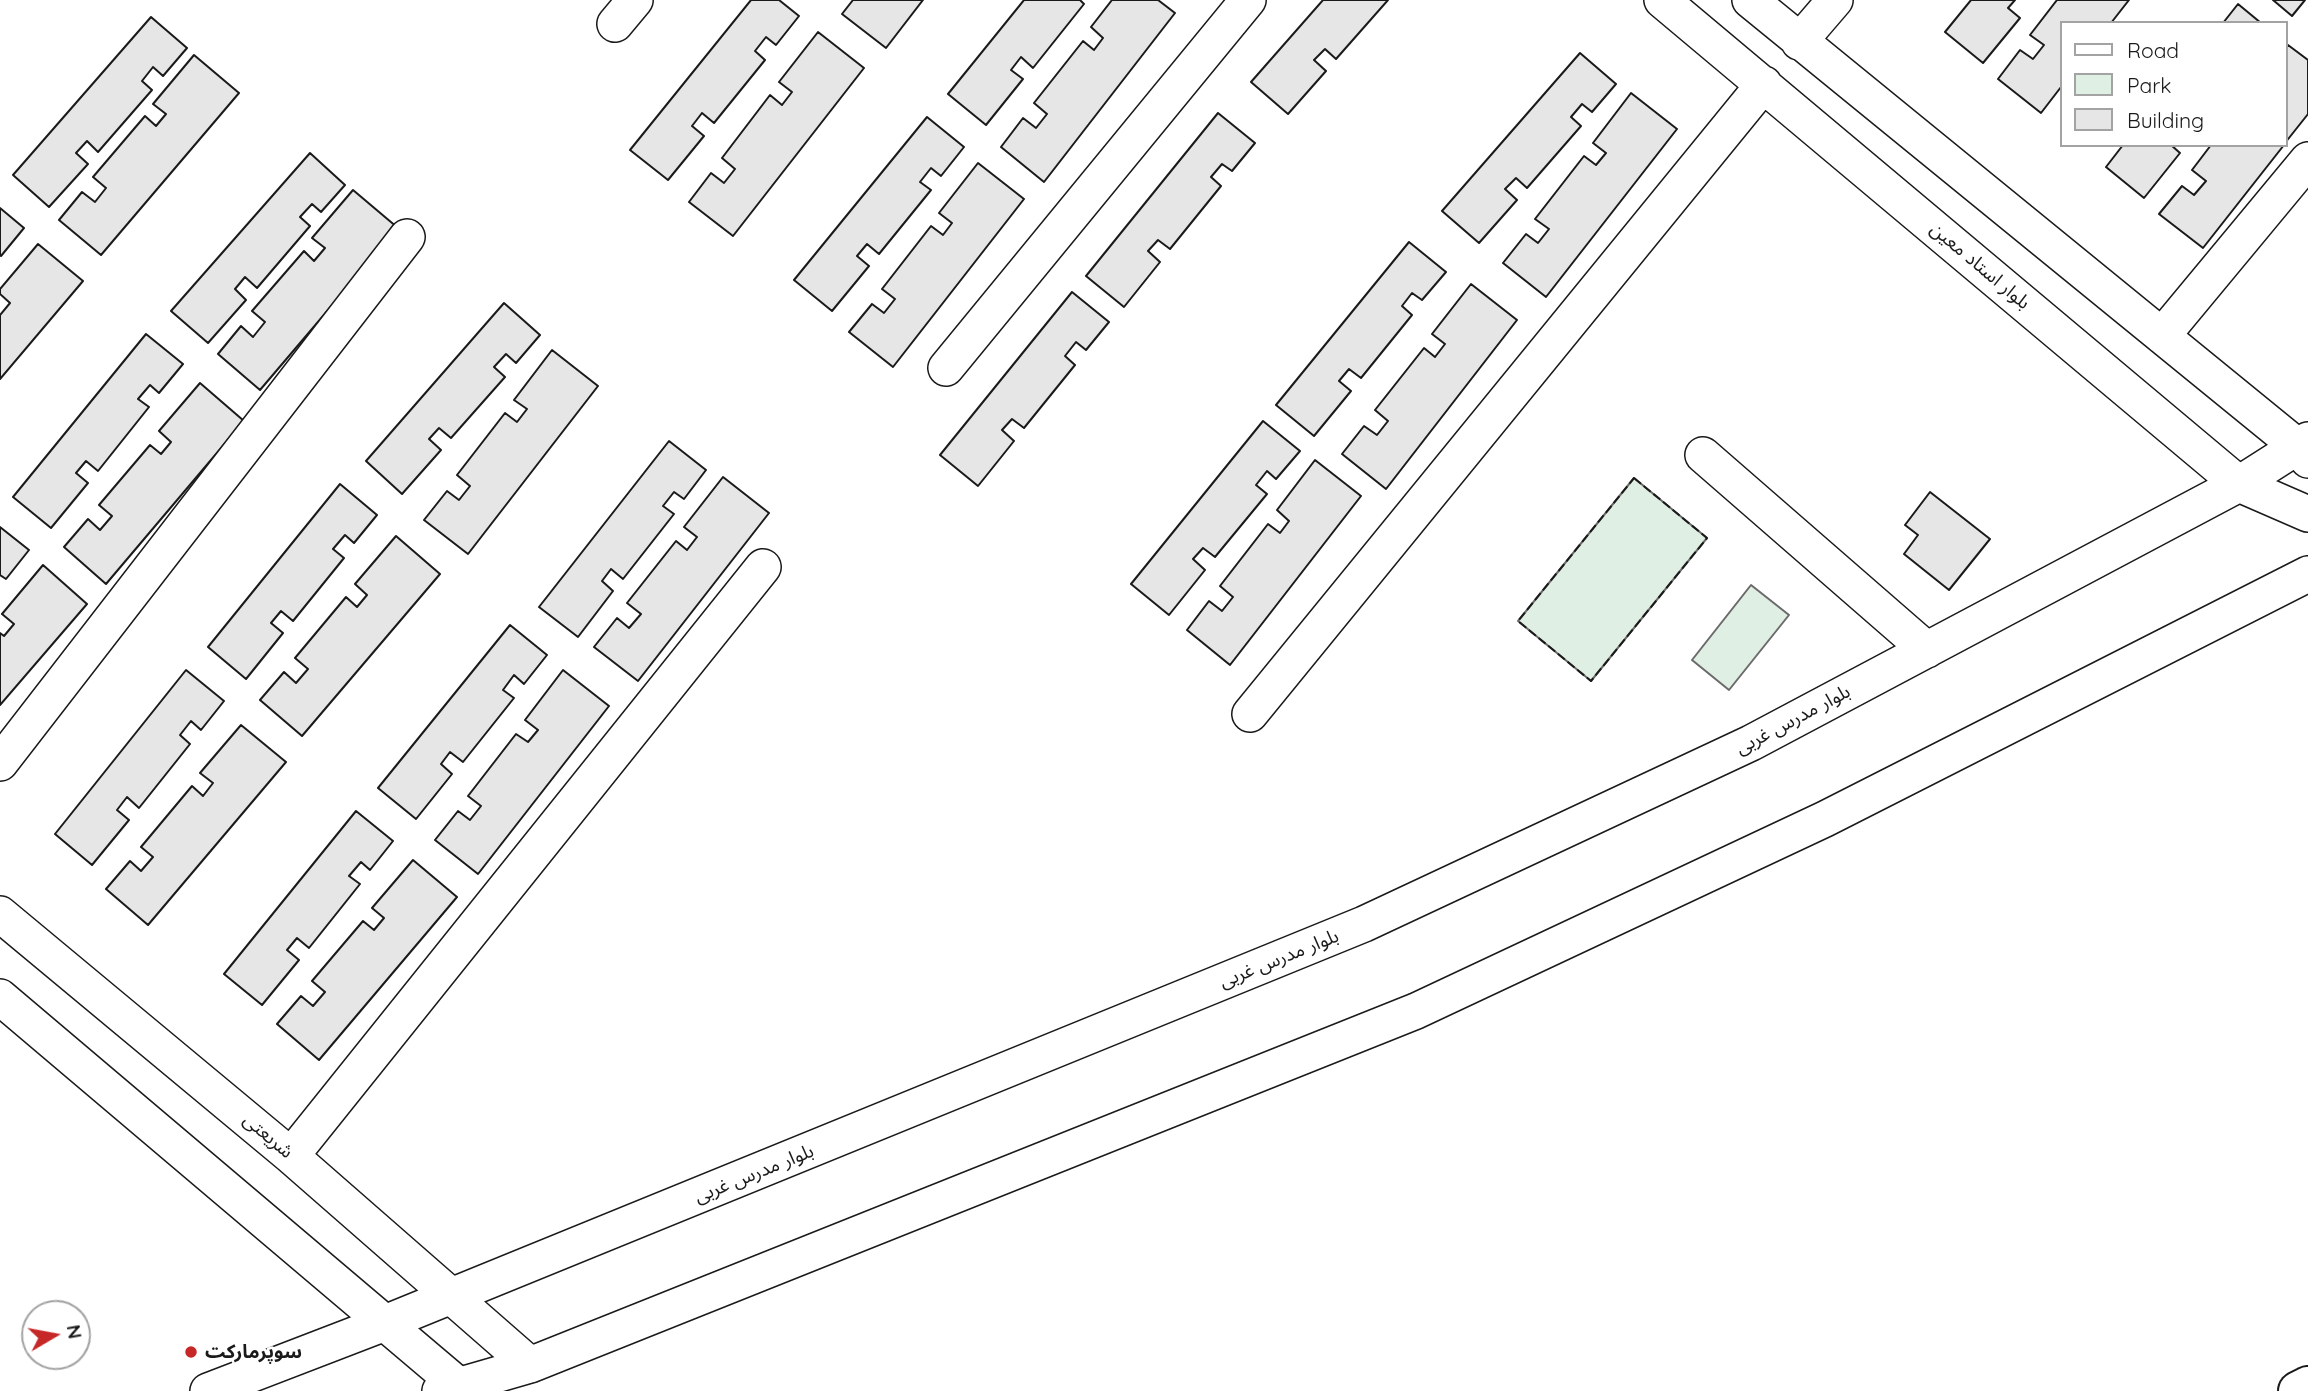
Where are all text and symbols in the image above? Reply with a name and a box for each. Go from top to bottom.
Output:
legend [2060,21,2287,147]
text: Road [2127,37,2179,63]
text: Park [2127,72,2171,98]
text: Building [2127,107,2204,133]
street label: بلوار استاد معین [1925,218,2035,314]
street label: بلوار مدرس غربی [1732,680,1854,760]
street label: بلوار مدرس غربی [1216,925,1342,993]
street label: شریعتی [238,1108,298,1164]
street label: بلوار مدرس غربی [691,1140,817,1208]
north arrow [21,1300,91,1370]
text: N [62,1323,88,1341]
place label: سوپرمارکت [205,1341,302,1363]
marker: سوپرمارکت [183,1344,199,1360]

